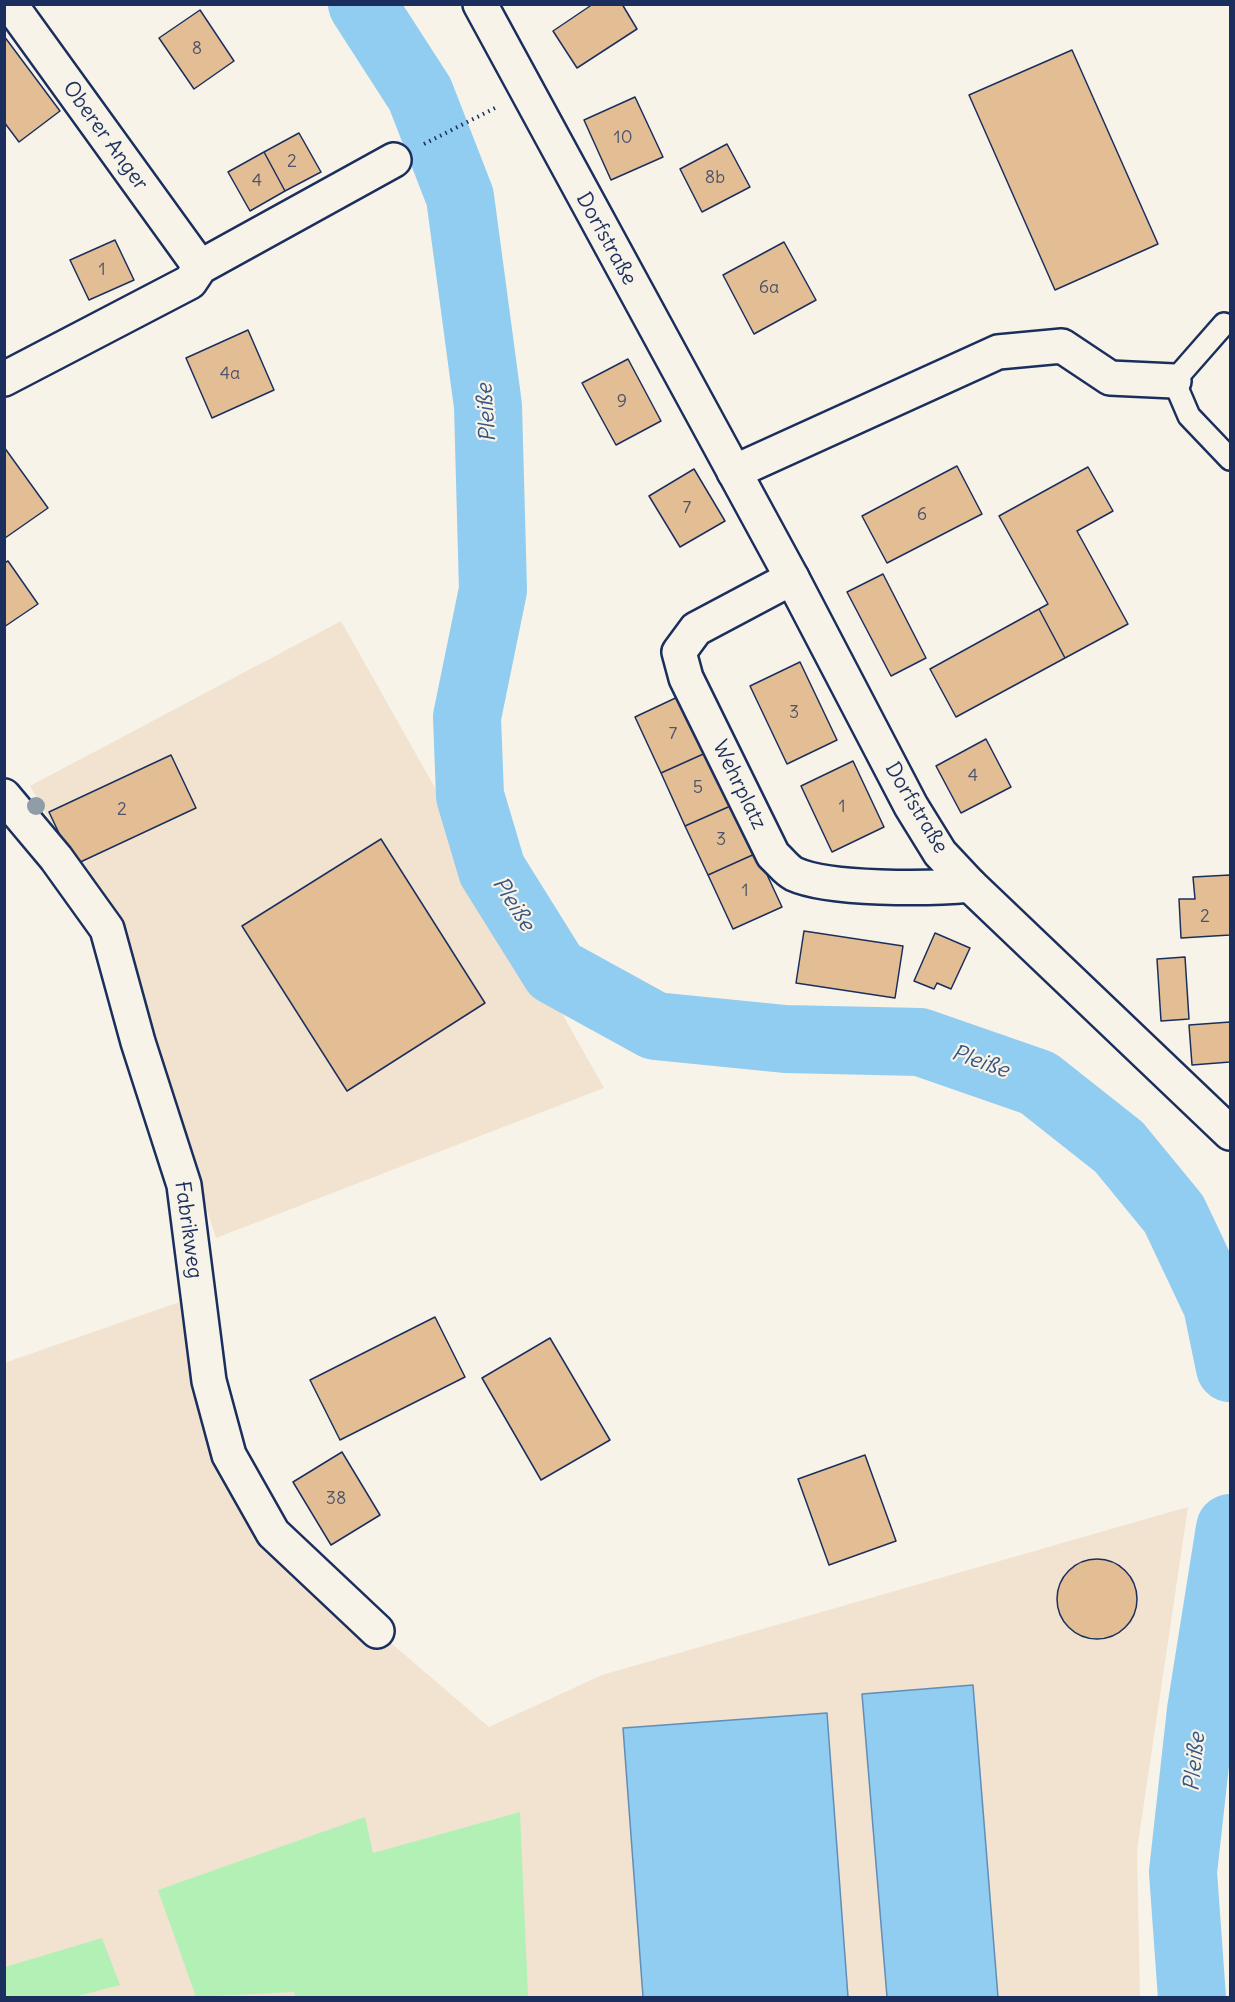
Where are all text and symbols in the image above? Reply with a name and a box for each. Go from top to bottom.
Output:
house number: 8 [192,38,202,60]
street label: Oberer Anger [57,76,153,196]
house number: 10 [614,127,632,149]
house number: 2 [287,151,297,173]
house number: 8b [705,167,725,189]
house number: 4 [252,170,262,192]
street label: Dorfstraße [570,188,642,290]
house number: 1 [98,259,106,281]
house number: 6a [759,277,779,299]
house number: 4a [220,363,240,385]
water label: Pleiße [472,383,502,443]
house number: 9 [617,391,627,413]
house number: 7 [683,497,691,519]
house number: 6 [917,504,927,526]
house number: 3 [789,702,799,724]
house number: 7 [669,723,677,745]
street label: Wehrplatz [707,736,771,834]
street label: Dorfstraße [879,758,953,858]
house number: 4 [968,765,978,787]
house number: 5 [693,777,703,799]
house number: 1 [838,796,846,818]
house number: 2 [117,799,127,821]
house number: 3 [716,829,726,851]
water label: Pleiße [486,872,540,936]
house number: 1 [741,880,749,902]
house number: 2 [1200,906,1210,928]
water label: Pleiße [948,1040,1012,1084]
street label: Fabrikweg [169,1180,207,1280]
house number: 38 [326,1488,346,1510]
water label: Pleiße [1179,1731,1211,1793]

